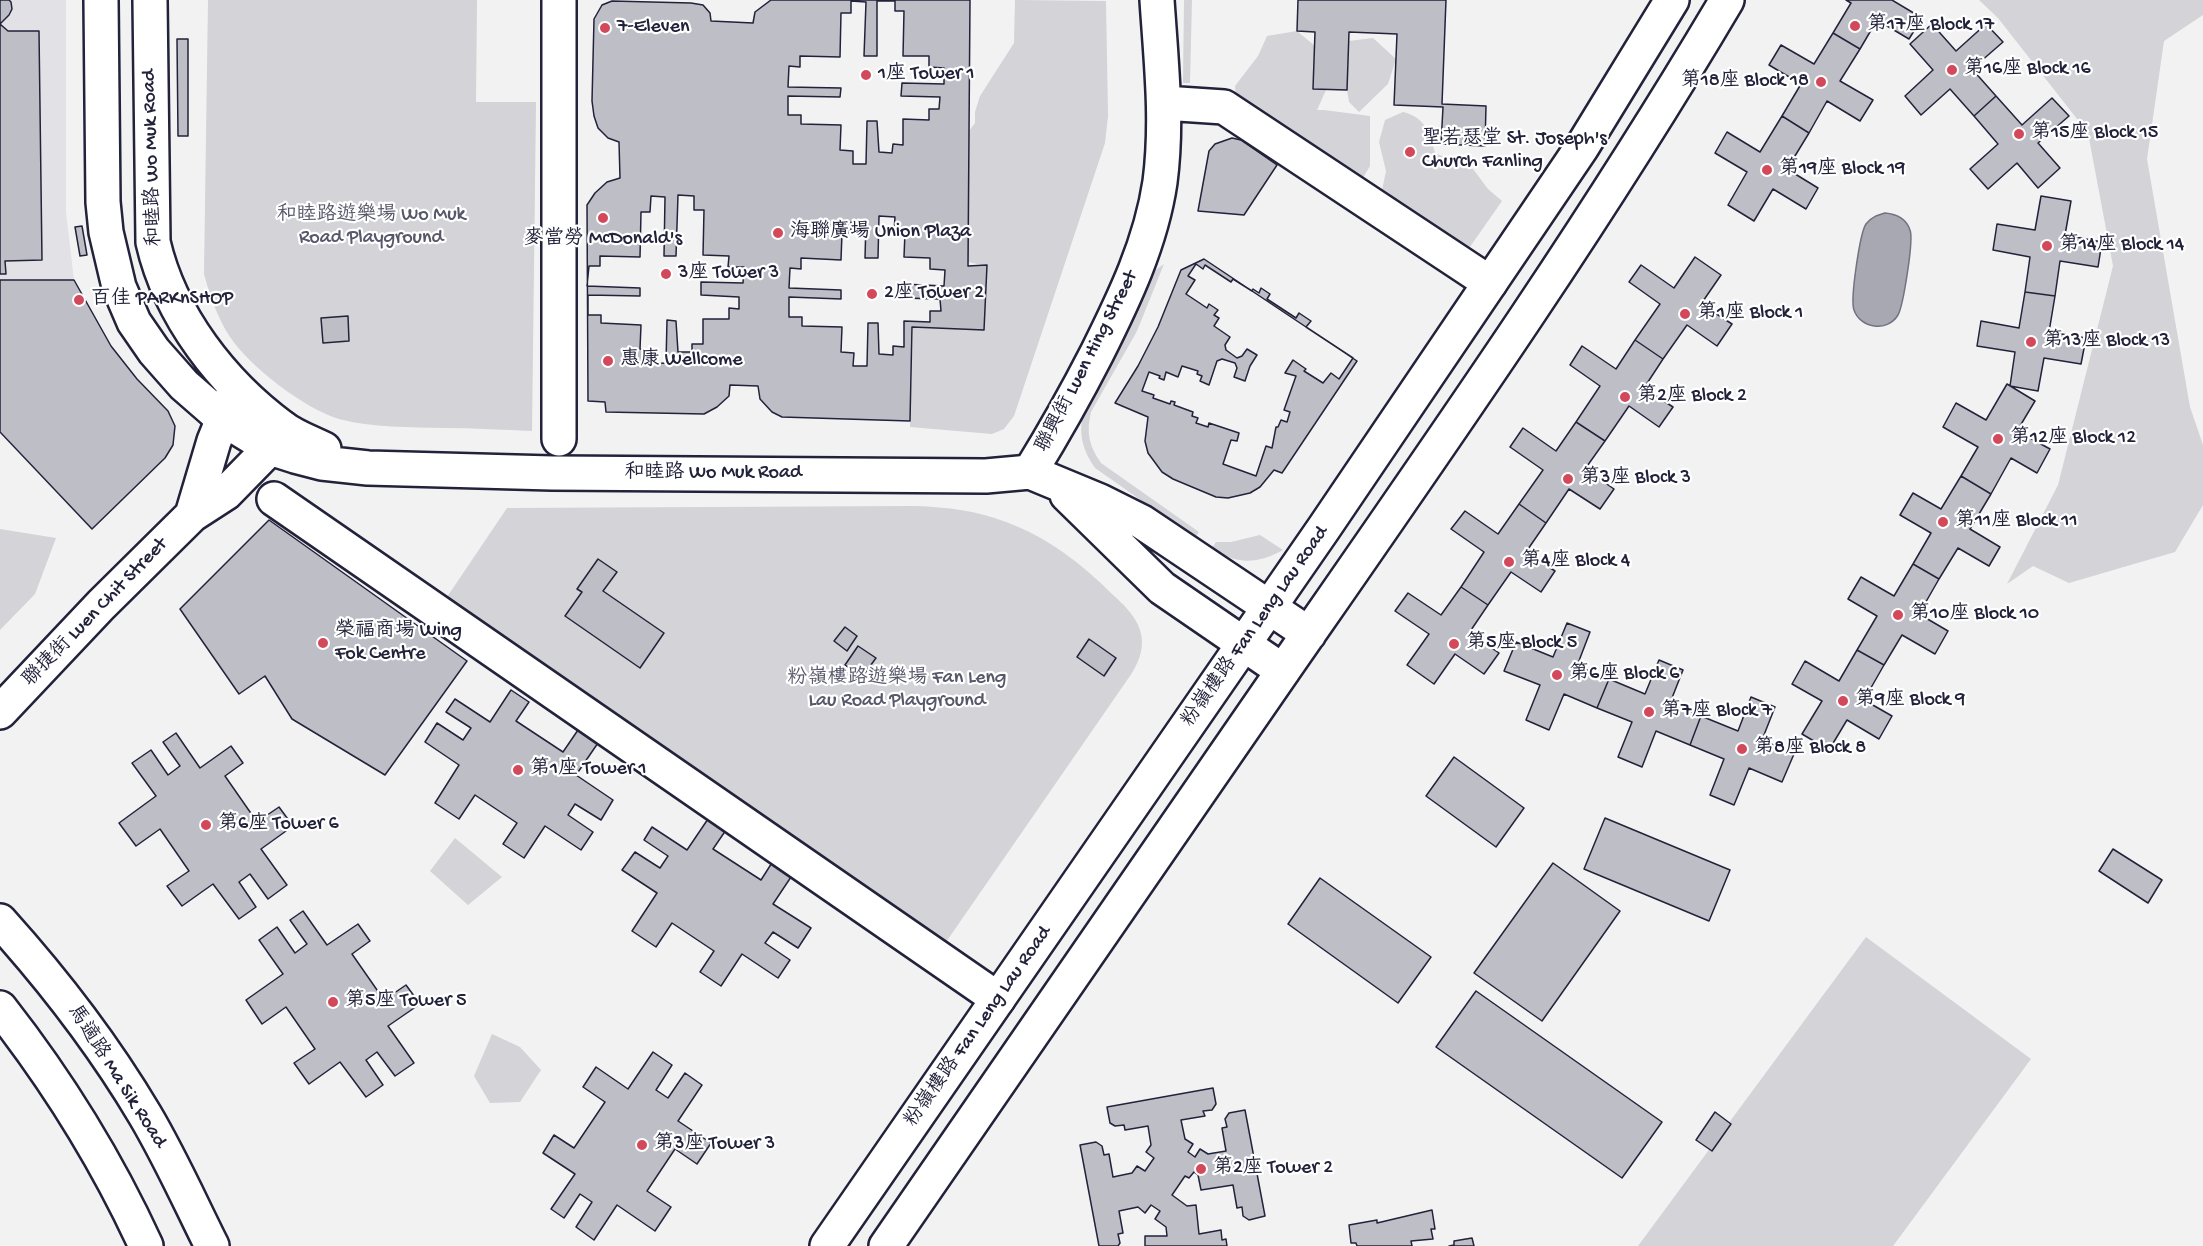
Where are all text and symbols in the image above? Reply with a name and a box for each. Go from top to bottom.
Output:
place label: 第17座 Block 17 [1867,14,1994,38]
place label: 7-Eleven [617,16,690,40]
marker: 第17座 Block 17 [1848,19,1862,33]
marker: 7-Eleven [598,21,612,35]
place label: 第16座 Block 16 [1964,58,2091,82]
place label: 1座 Tower 1 [878,63,975,87]
marker: 第16座 Block 16 [1945,63,1959,77]
marker: 1座 Tower 1 [859,68,873,82]
street label: 和睦路 Wo Muk Road [138,69,168,247]
place label: 第18座 Block 18 [1681,70,1809,94]
marker: 第18座 Block 18 [1814,75,1828,89]
place label: 第15座 Block 15 [2031,122,2158,146]
marker: 第15座 Block 15 [2012,127,2026,141]
place label: 聖若瑟堂 St. Joseph's Church Fanling [1422,128,1607,175]
marker: 聖若瑟堂 St. Joseph's Church Fanling [1403,145,1417,159]
place label: 第19座 Block 19 [1779,158,1905,182]
marker: 第19座 Block 19 [1760,163,1774,177]
park label: 和睦路遊樂場 Wo Muk Road Playground [276,204,466,251]
marker: 麥當勞 McDonald's [596,211,610,225]
place label: 海聯廣場 Union Plaza [790,221,971,245]
marker: 海聯廣場 Union Plaza [771,226,785,240]
place label: 麥當勞 McDonald's [524,228,682,252]
place label: 第14座 Block 14 [2059,234,2184,258]
marker: 第14座 Block 14 [2040,239,2054,253]
place label: 3座 Tower 3 [678,262,779,286]
marker: 3座 Tower 3 [659,267,673,281]
street label: 聯興街 Luen Hing Street [1032,267,1144,457]
place label: 2座 Tower 2 [884,282,984,306]
marker: 2座 Tower 2 [865,287,879,301]
place label: 百佳 PARKnSHOP [91,288,233,312]
marker: 百佳 PARKnSHOP [72,293,86,307]
place label: 第1座 Block 1 [1697,302,1803,326]
marker: 第1座 Block 1 [1678,307,1692,321]
place label: 第13座 Block 13 [2043,330,2170,354]
marker: 第13座 Block 13 [2024,335,2038,349]
place label: 惠康 Wellcome [620,349,743,373]
marker: 惠康 Wellcome [601,354,615,368]
place label: 第2座 Block 2 [1637,385,1747,409]
marker: 第2座 Block 2 [1618,390,1632,404]
place label: 第12座 Block 12 [2010,427,2136,451]
marker: 第12座 Block 12 [1991,432,2005,446]
street label: 和睦路 Wo Muk Road [624,462,802,486]
place label: 第3座 Block 3 [1580,467,1691,491]
marker: 第3座 Block 3 [1561,472,1575,486]
place label: 第11座 Block 11 [1955,510,2077,534]
marker: 第11座 Block 11 [1936,515,1950,529]
street label: 粉嶺樓路 Fan Leng Lau Road [1177,522,1335,732]
street label: 聯捷街 Luen Chit Street [19,533,173,693]
place label: 第4座 Block 4 [1521,550,1630,574]
marker: 第4座 Block 4 [1502,555,1516,569]
place label: 第10座 Block 10 [1910,603,2039,627]
marker: 第10座 Block 10 [1891,608,1905,622]
place label: 榮福商場 Wing Fok Centre [335,620,462,667]
place label: 第5座 Block 5 [1466,632,1577,656]
marker: 榮福商場 Wing Fok Centre [316,636,330,650]
marker: 第5座 Block 5 [1447,637,1461,651]
place label: 第6座 Block 6 [1569,663,1679,687]
park label: 粉嶺樓路遊樂場 Fan Leng Lau Road Playground [788,667,1006,714]
marker: 第6座 Block 6 [1550,668,1564,682]
place label: 第9座 Block 9 [1855,689,1965,713]
marker: 第9座 Block 9 [1836,694,1850,708]
place label: 第7座 Block 7 [1661,700,1772,724]
marker: 第7座 Block 7 [1642,705,1656,719]
place label: 第8座 Block 8 [1754,737,1866,761]
marker: 第8座 Block 8 [1735,742,1749,756]
place label: 第1座 Tower 1 [530,758,647,782]
marker: 第1座 Tower 1 [511,763,525,777]
place label: 第6座 Tower 6 [218,813,339,837]
marker: 第6座 Tower 6 [199,818,213,832]
street label: 粉嶺樓路 Fan Leng Lau Road [900,922,1058,1132]
place label: 第5座 Tower 5 [345,990,466,1014]
marker: 第5座 Tower 5 [326,995,340,1009]
street label: 馬適路 Ma Sik Road [61,1001,171,1153]
place label: 第3座 Tower 3 [654,1133,775,1157]
marker: 第3座 Tower 3 [635,1138,649,1152]
place label: 第2座 Tower 2 [1213,1157,1333,1181]
marker: 第2座 Tower 2 [1194,1162,1208,1176]

